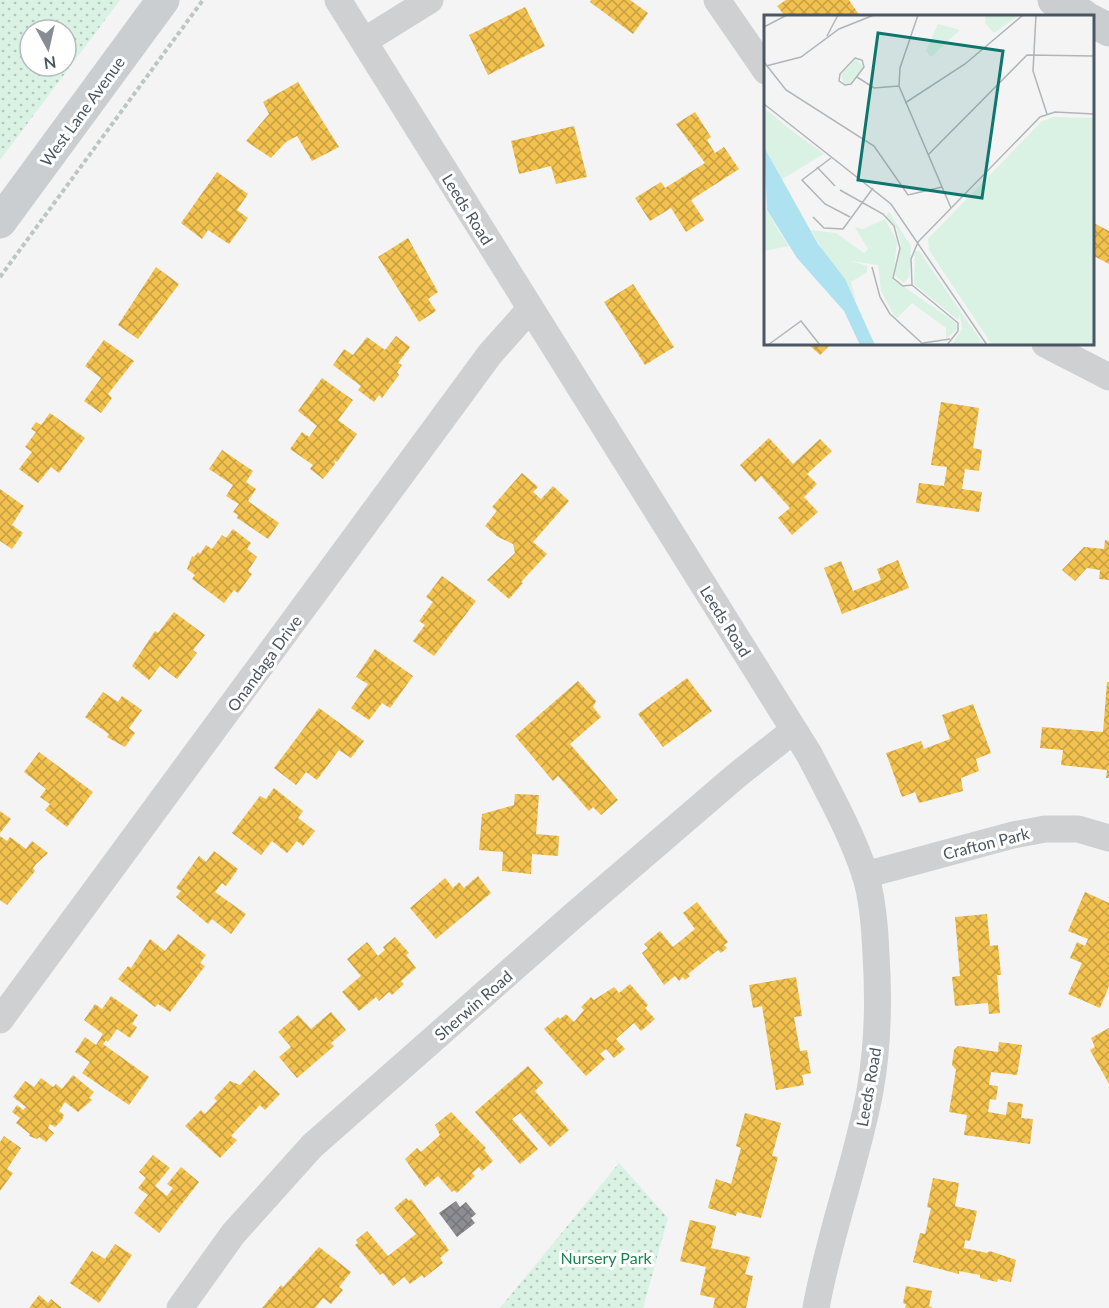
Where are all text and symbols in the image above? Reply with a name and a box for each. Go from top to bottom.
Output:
inset map [764,15,1094,345]
north arrow [18,18,78,78]
street label: West Lane Avenue [36,52,128,170]
text: N [43,53,58,74]
street label: Leeds Road [439,170,497,248]
street label: Leeds Road [697,582,755,660]
street label: Onandaga Drive [223,611,305,715]
street label: Crafton Park [941,823,1032,863]
street label: Sherwin Road [430,966,516,1044]
street label: Leeds Road [852,1046,884,1128]
park label: Nursery Park [560,1248,652,1267]

